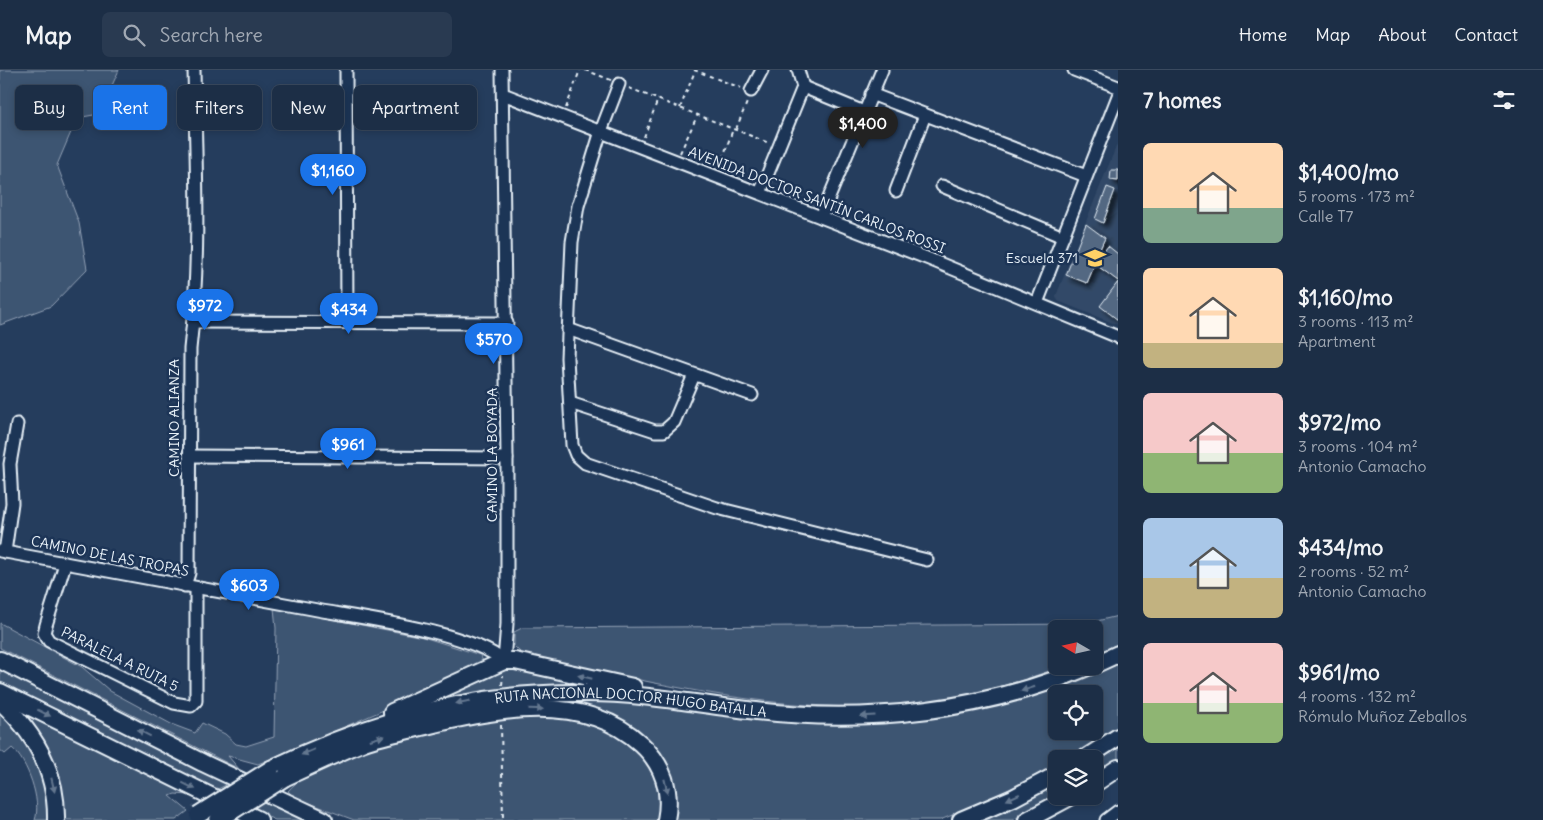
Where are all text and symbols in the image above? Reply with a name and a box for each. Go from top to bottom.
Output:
search box [102,12,452,57]
text: Map [25,20,72,50]
icon: search [120,21,148,49]
text: Search here [160,23,263,47]
text: Home [1239,23,1287,46]
text: Map [1315,23,1350,46]
text: About [1378,23,1426,46]
text: Contact [1454,23,1518,46]
chip: Buy [15,85,83,130]
chip: Rent [93,85,167,130]
chip: Filters [177,85,262,130]
chip: New [272,85,344,130]
chip: Apartment [354,85,477,130]
icon: filters [1490,86,1518,114]
text: 7 homes [1143,87,1222,114]
pin: $1,400 [822,106,904,149]
text: $1,400 [839,113,887,133]
street label: AVENIDA DOCTOR SANTÍN CARLOS ROSSI [686,143,948,257]
pin: $1,160 [292,154,374,196]
text: $1,400/mo [1298,159,1399,186]
text: $1,160 [311,160,355,180]
icon: home [1183,163,1243,223]
text: 5 rooms · 173 m² [1298,186,1415,206]
text: Calle T7 [1298,206,1353,226]
school or university icon: Escuela 371 [1082,245,1108,271]
place label: Escuela 371 [1006,249,1078,267]
text: $1,160/mo [1298,284,1393,311]
pin: $972 [175,288,235,331]
icon: home [1183,288,1243,348]
pin: $434 [319,292,379,335]
text: $972 [188,295,222,315]
text: $434 [331,299,367,319]
text: 3 rooms · 113 m² [1298,311,1413,331]
pin: $570 [464,322,524,365]
text: $570 [476,329,512,349]
text: Apartment [1298,331,1376,351]
street label: CAMINO ALIANZA [165,359,183,477]
street label: CAMINO LA BOYADA [483,388,501,522]
text: $972/mo [1298,409,1381,436]
icon: home [1183,413,1243,473]
pin: $961 [318,428,378,470]
text: $961 [331,434,365,454]
text: 3 rooms · 104 m² [1298,436,1418,456]
text: Antonio Camacho [1298,456,1426,476]
street label: CAMINO DE LAS TROPAS [30,532,191,580]
text: $434/mo [1298,534,1383,561]
icon: home [1183,538,1243,598]
text: 2 rooms · 52 m² [1298,561,1409,581]
pin: $603 [219,568,279,611]
text: $603 [230,575,268,595]
text: Antonio Camacho [1298,581,1426,601]
north arrow [1048,620,1102,675]
map controls [1048,620,1103,805]
street label: PARALELA A RUTA 5 [58,623,182,695]
text: $961/mo [1298,659,1380,686]
icon: home [1183,663,1243,723]
one-way arrow [578,673,593,681]
street label: RUTA NACIONAL DOCTOR HUGO BATALLA [493,684,767,721]
one-way arrow [1021,685,1036,693]
button: locate [1048,685,1103,740]
text: 4 rooms · 132 m² [1298,686,1416,706]
one-way arrow [455,698,470,706]
one-way arrow [529,706,545,714]
text: Rómulo Muñoz Zeballos [1298,706,1467,726]
one-way arrow [37,709,51,717]
one-way arrow [860,712,876,720]
one-way arrow [137,729,151,737]
one-way arrow [370,734,385,742]
one-way arrow [301,748,315,756]
button: layers [1048,750,1103,805]
one-way arrow [49,778,57,793]
one-way arrow [662,779,670,794]
one-way arrow [182,781,197,790]
one-way arrow [1006,794,1020,802]

